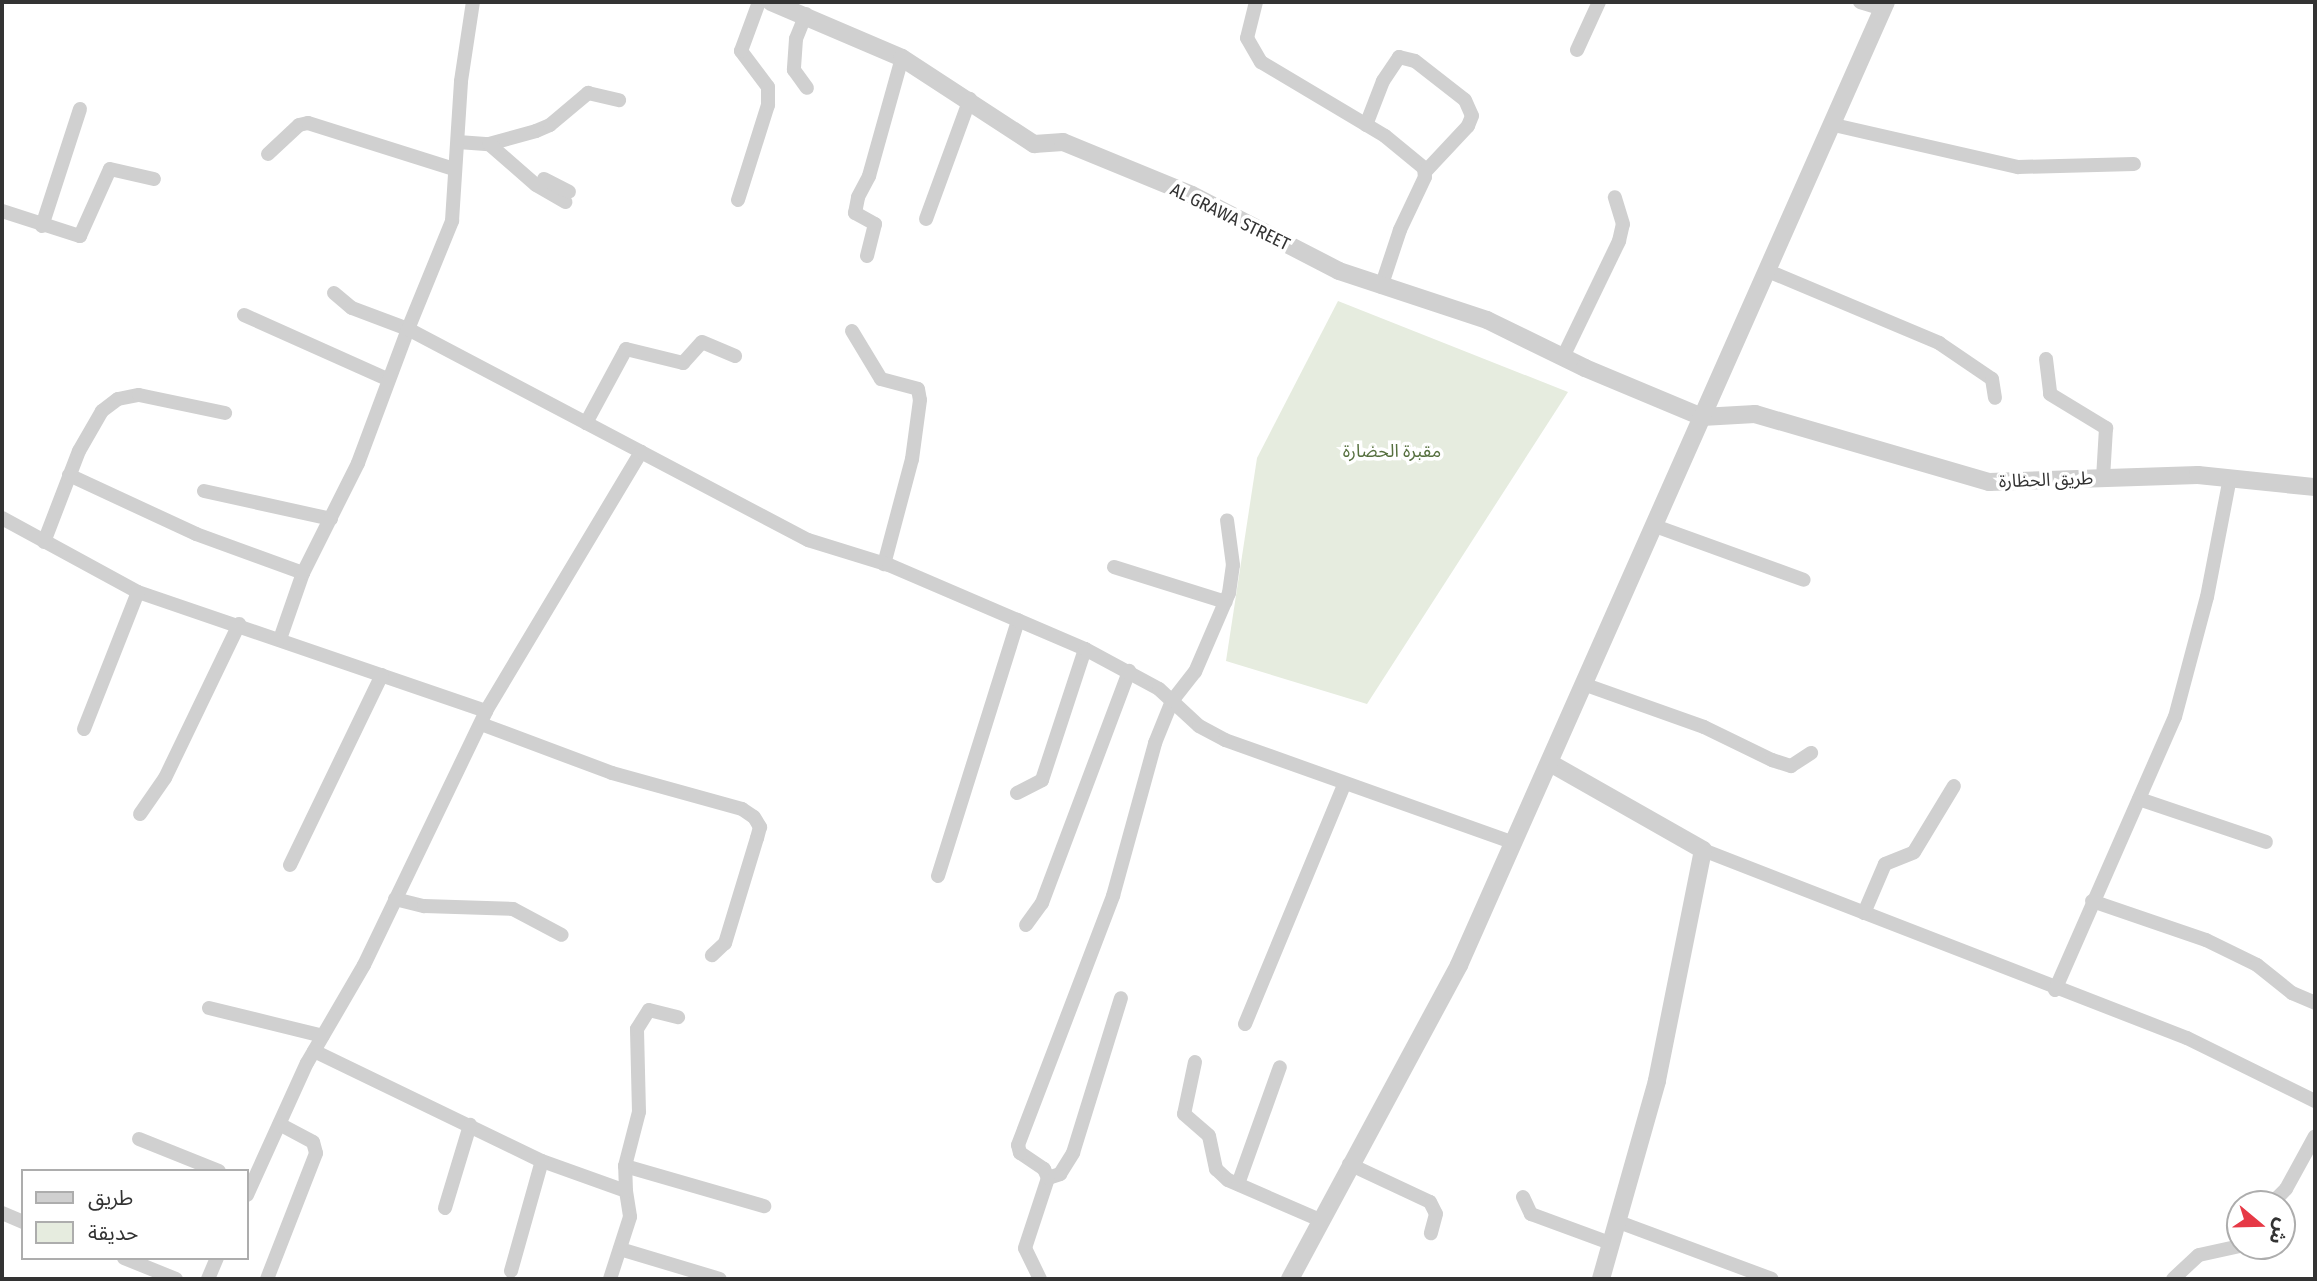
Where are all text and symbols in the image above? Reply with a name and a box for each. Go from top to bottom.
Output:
street label: AL GRAWA STREET [1167,179,1293,255]
park label: مقبرة الحضارة [1343,440,1441,462]
street label: طريق الحظارة [1998,468,2094,492]
legend [21,1169,248,1260]
text: طريق [88,1185,133,1211]
north arrow [2226,1190,2296,1260]
text: ش [2264,1215,2295,1247]
text: حديقة [88,1220,138,1246]

